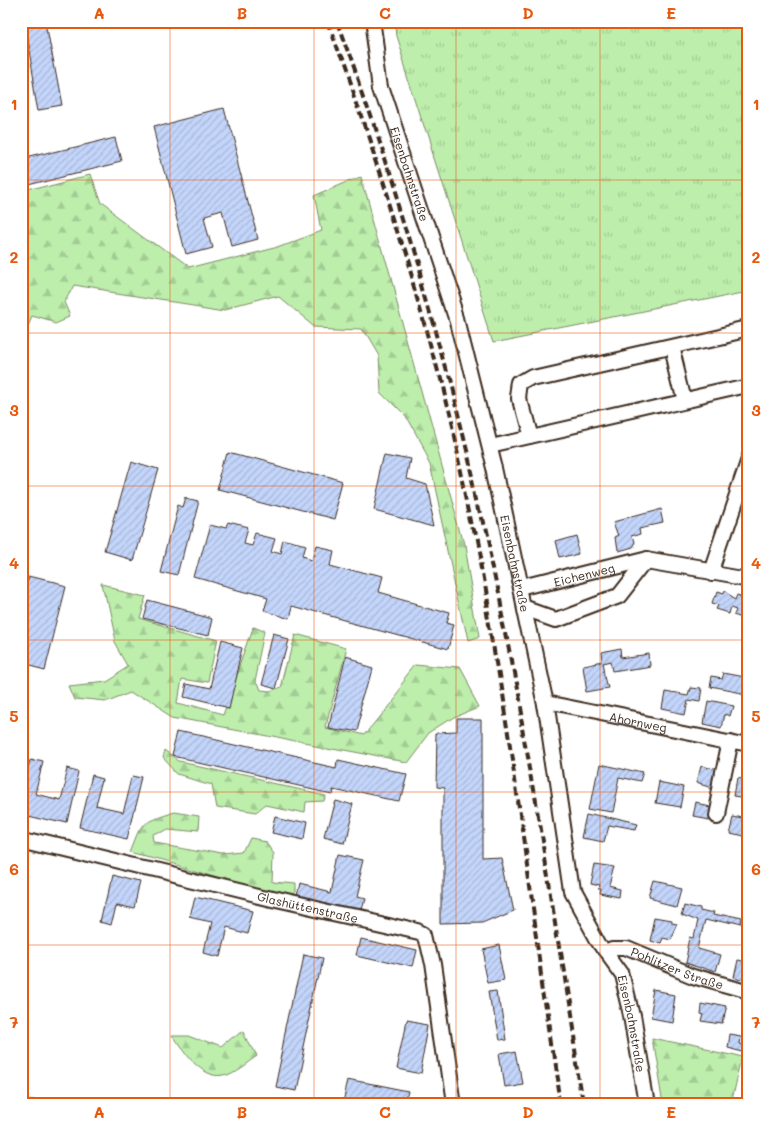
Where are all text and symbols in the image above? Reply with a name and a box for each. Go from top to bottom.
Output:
text: A [93,2,105,23]
text: B [237,2,247,23]
text: C [379,2,391,23]
text: D [522,2,534,23]
text: E [666,2,676,23]
text: 1 [10,93,18,114]
text: 1 [752,93,760,114]
street label: Eisenbahnstraße [387,124,433,223]
text: 2 [10,246,19,267]
text: 2 [752,246,761,267]
text: 3 [9,399,19,420]
text: 3 [751,399,761,420]
street label: Eisenbahnstraße [497,513,533,613]
text: 4 [9,552,19,573]
text: 4 [751,552,761,573]
street label: Eichenweg [552,559,616,590]
text: 5 [9,705,19,726]
text: 5 [751,705,761,726]
street label: Ahornweg [608,708,668,735]
text: 6 [9,858,19,879]
text: 6 [751,858,761,879]
street label: Glashüttenstraße [256,888,360,926]
street label: Pohlitzer Straße [629,943,725,992]
street label: Eisenbahnstraße [614,973,649,1073]
text: 7 [10,1011,19,1032]
text: 7 [752,1011,761,1032]
text: A [93,1101,105,1122]
text: B [237,1101,247,1122]
text: C [379,1101,391,1122]
text: D [522,1101,534,1122]
text: E [666,1101,676,1122]

